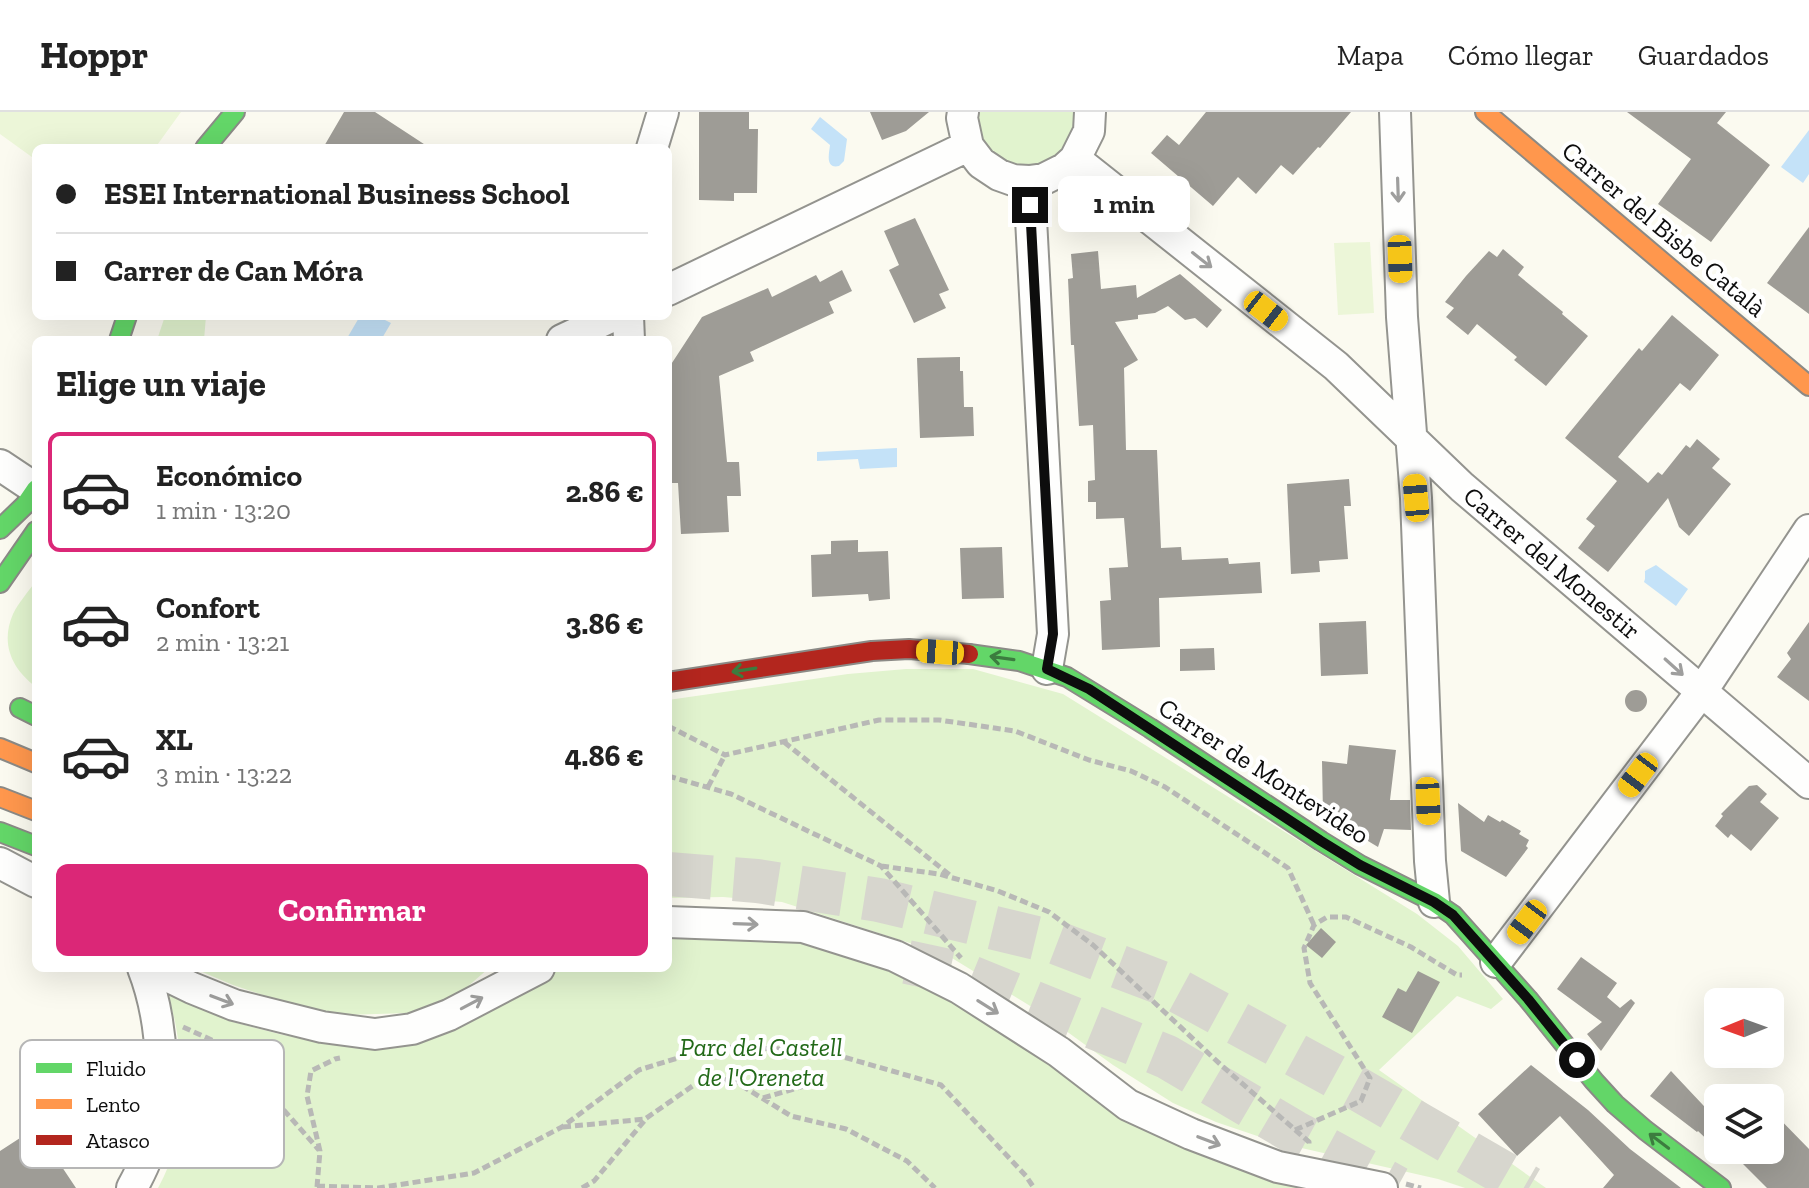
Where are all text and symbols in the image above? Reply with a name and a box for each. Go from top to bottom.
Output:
text: Hoppr [40,32,148,78]
text: Mapa [1337,39,1404,72]
text: Cómo llegar [1448,39,1594,72]
text: Guardados [1638,39,1769,72]
street label: Carrer del Bisbe Català [1555,134,1773,324]
text: ESEI International Business School [104,176,570,212]
one-way arrow [1390,176,1405,203]
callout: 1 min [1058,177,1190,233]
route end [1012,187,1048,223]
text: 1 min [1093,188,1155,220]
car [1387,235,1413,283]
one-way arrow [1191,251,1212,269]
text: Carrer de Can Móra [104,253,363,289]
car [1240,287,1292,335]
text: Elige un viaje [56,362,266,405]
icon: car [60,456,132,528]
text: Económico [156,458,302,494]
car [1402,473,1430,523]
text: 2.86 € [565,474,644,510]
street label: Carrer del Monestir [1457,480,1647,646]
text: 1 min · 13:20 [156,494,291,526]
icon: car [60,588,132,660]
text: Confort [156,590,260,626]
text: 3.86 € [566,606,644,642]
text: 2 min · 13:21 [156,626,289,658]
car [915,638,965,666]
one-way arrow [990,650,1016,665]
one-way arrow [1663,657,1684,676]
one-way arrow [732,663,757,678]
street label: Carrer de Montevideo [1153,691,1375,851]
icon: car [60,720,132,792]
text: XL [156,722,193,758]
text: 4.86 € [564,738,644,774]
car [1614,749,1662,801]
text: 3 min · 13:22 [156,758,292,790]
car [1415,777,1441,825]
button: Confirmar [56,864,648,956]
car [1503,896,1551,948]
one-way arrow [732,917,759,932]
north arrow [1704,988,1784,1068]
map controls [1704,988,1784,1164]
one-way arrow [209,994,234,1008]
one-way arrow [460,995,483,1011]
one-way arrow [976,999,999,1015]
park label: Parc del Castell de l'Oreneta [680,1031,842,1093]
legend [20,1040,284,1168]
route start [1559,1042,1595,1078]
text: Fluido [86,1055,146,1082]
button: layers [1704,1084,1784,1164]
text: Lento [86,1091,140,1118]
text: Atasco [86,1127,150,1154]
one-way arrow [1649,1132,1671,1149]
one-way arrow [1196,1135,1221,1149]

